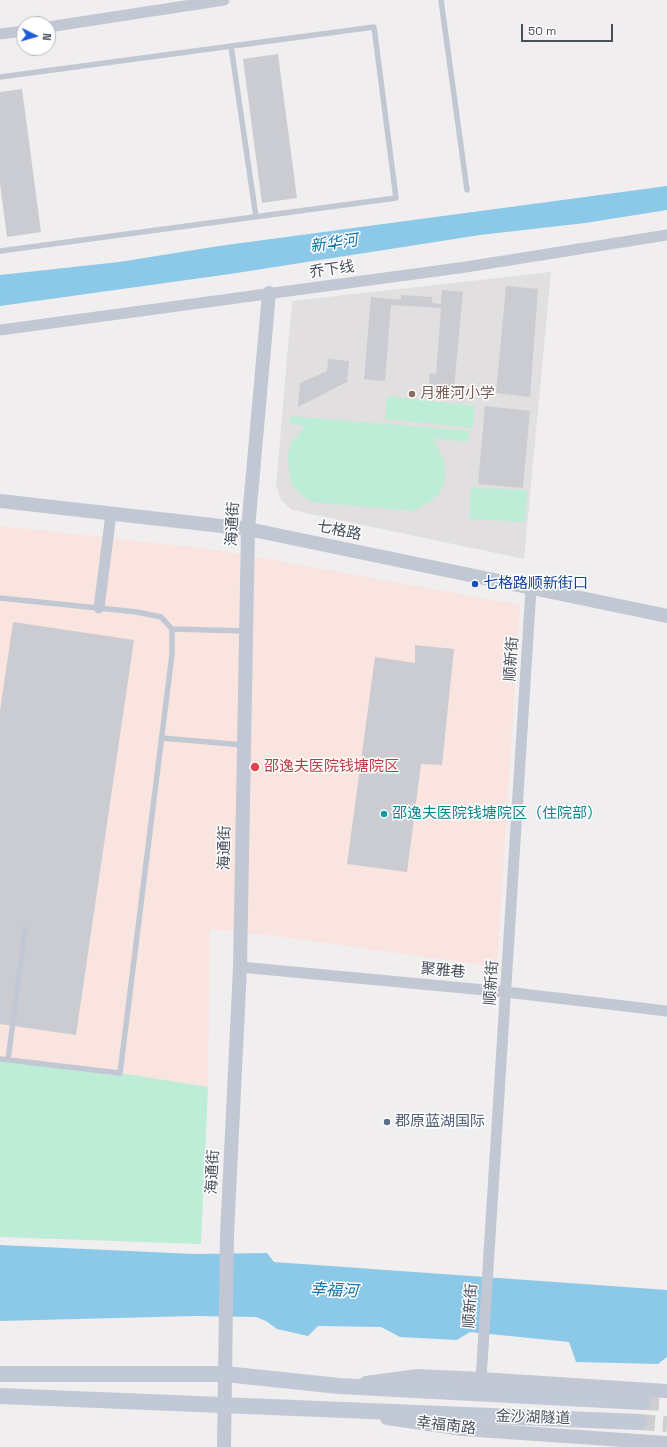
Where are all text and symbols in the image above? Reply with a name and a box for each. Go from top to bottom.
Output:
north arrow [16,16,56,56]
scale bar [523,16,615,42]
text: 50 m [528,23,556,39]
text: N [40,33,54,41]
water label: 新华河 [309,231,359,257]
street label: 乔下线 [308,258,356,282]
place label: 月雅河小学 [420,385,495,403]
marker: 月雅河小学 [407,389,417,399]
street label: 海通街 [223,501,243,547]
street label: 七格路 [315,518,363,544]
place label: 七格路顺新街口 [483,575,588,593]
marker: 七格路顺新街口 [470,579,480,589]
street label: 顺新街 [501,636,523,682]
place label: 邵逸夫医院钱塘院区 [264,758,399,776]
marker: 邵逸夫医院钱塘院区 [249,761,261,773]
place label: 邵逸夫医院钱塘院区（住院部） [392,805,602,823]
marker: 邵逸夫医院钱塘院区（住院部） [379,809,389,819]
street label: 海通街 [216,825,234,871]
street label: 聚雅巷 [420,960,466,982]
street label: 顺新街 [481,960,503,1006]
place label: 郡原蓝湖国际 [395,1113,485,1131]
marker: 郡原蓝湖国际 [382,1117,392,1127]
street label: 海通街 [203,1149,223,1195]
water label: 幸福河 [310,1280,358,1302]
street label: 顺新街 [460,1283,482,1329]
street label: 金沙湖隧道 [495,1408,571,1428]
street label: 幸福南路 [415,1413,477,1439]

